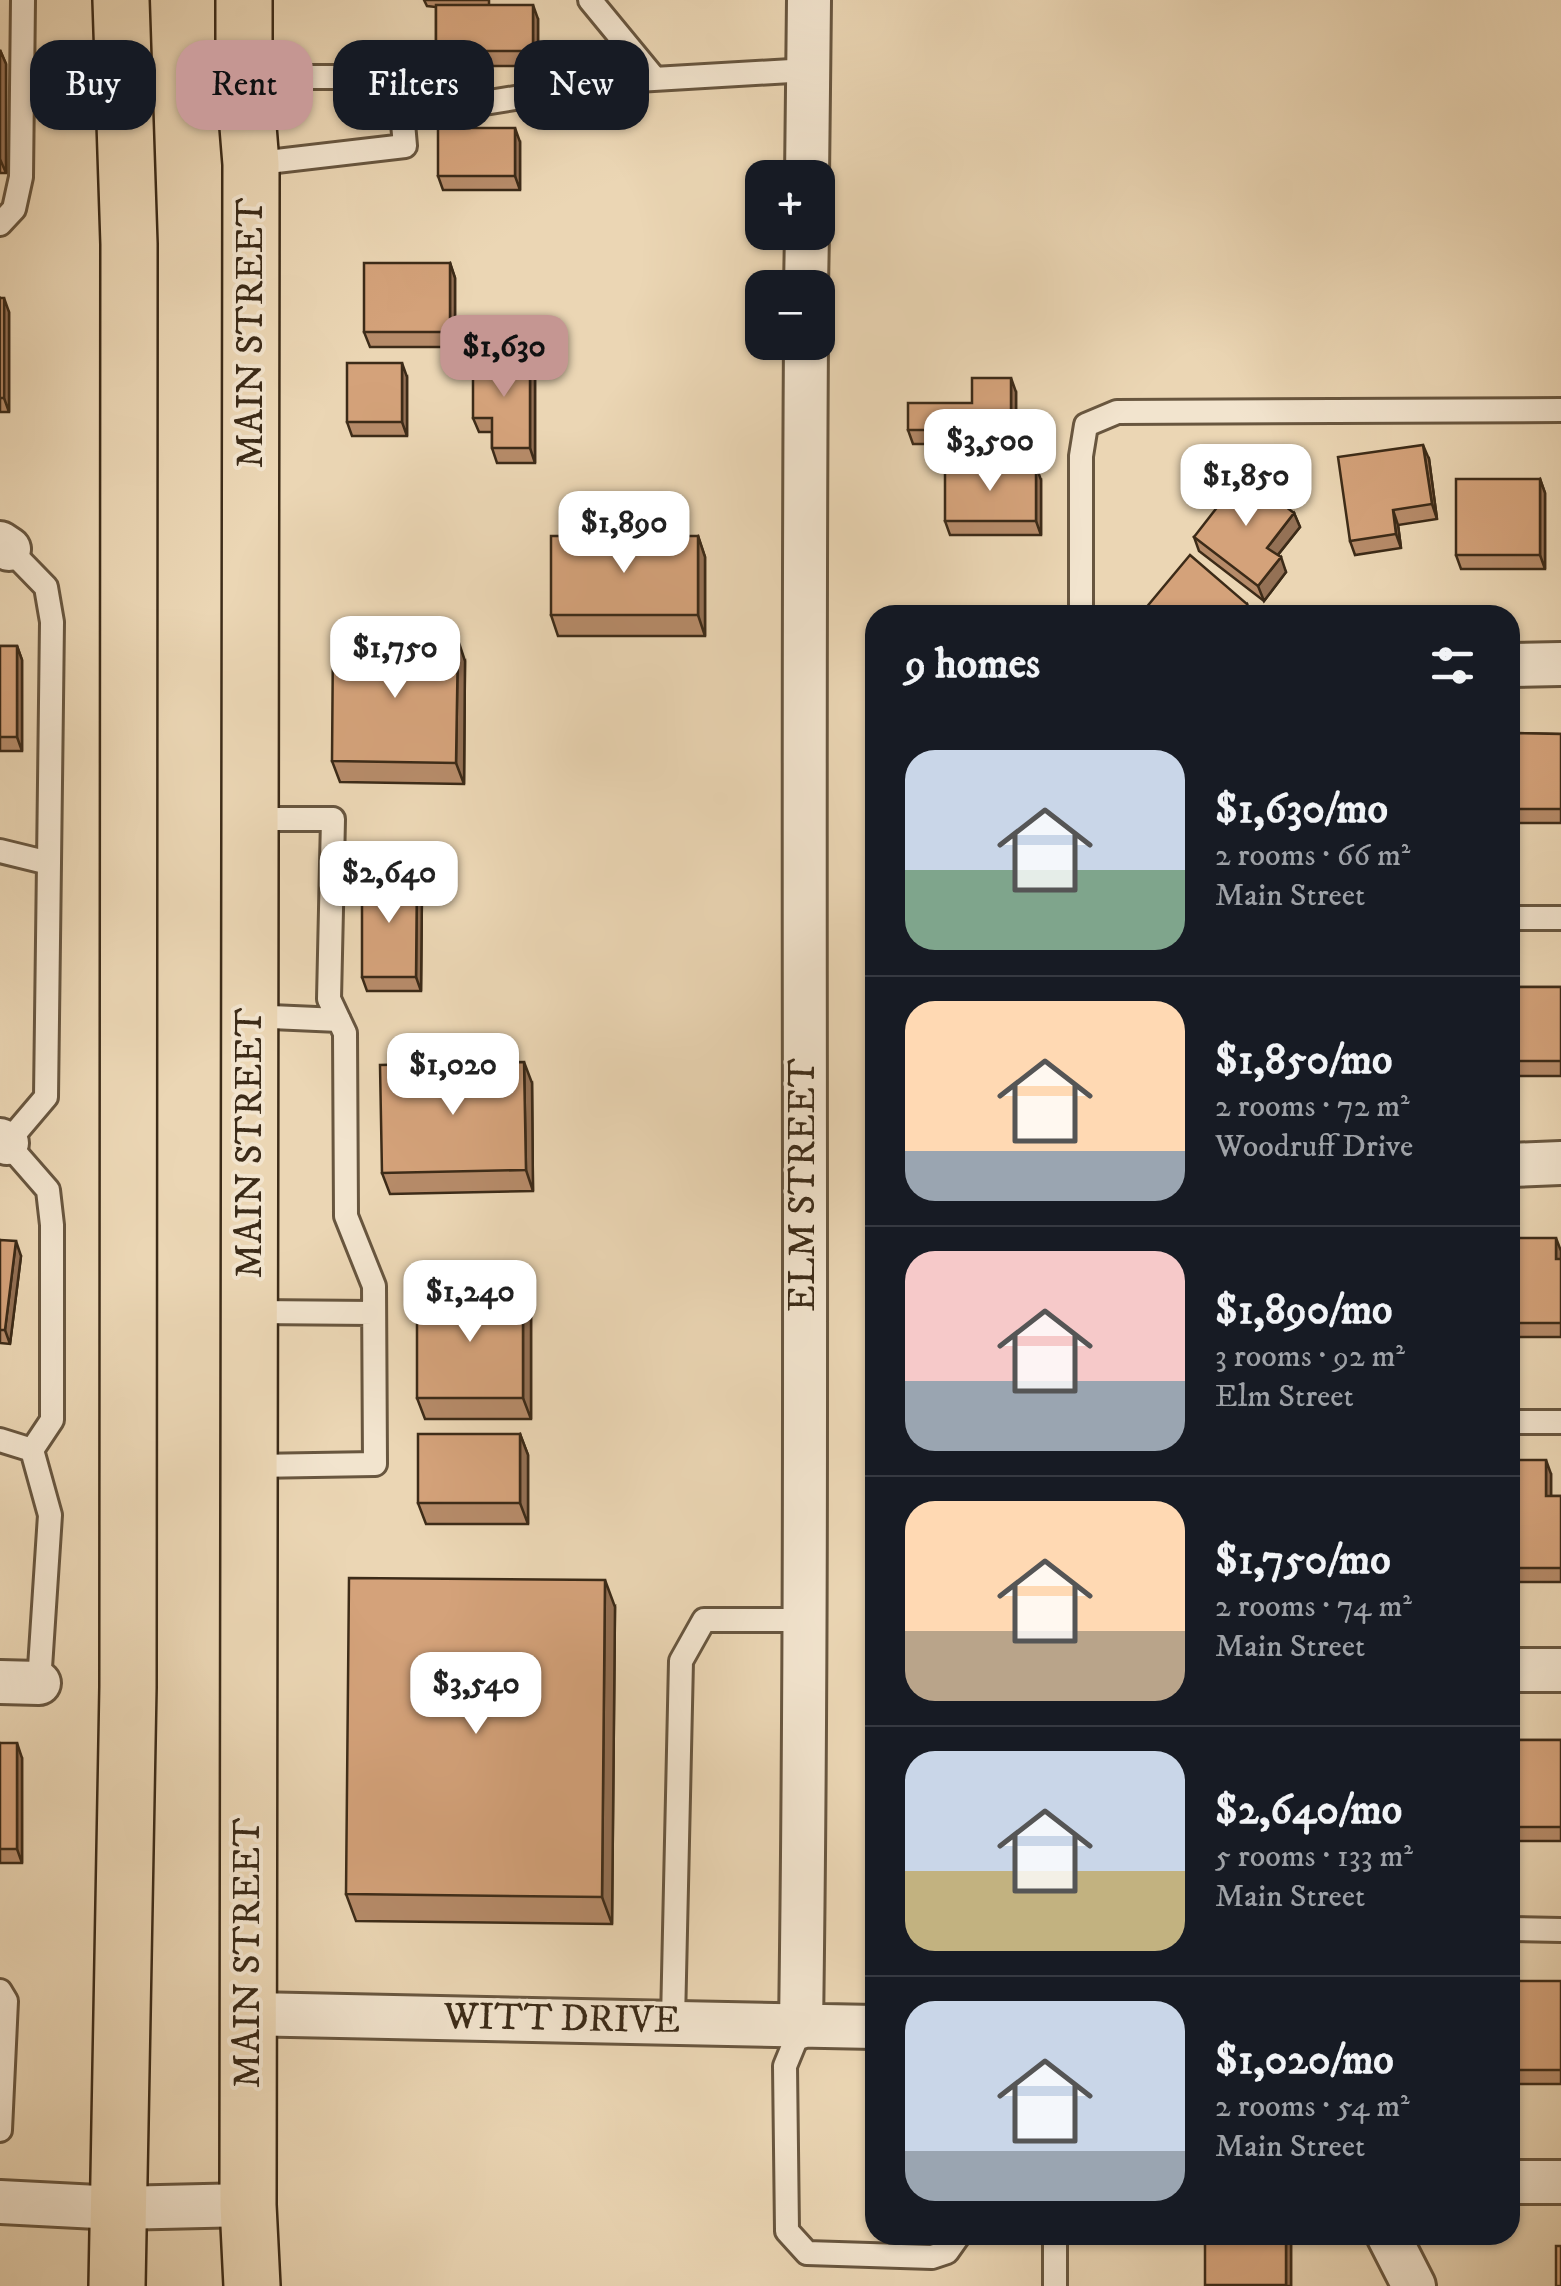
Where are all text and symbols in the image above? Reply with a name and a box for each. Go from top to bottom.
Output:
chip: Buy [30,40,156,130]
chip: Rent [176,40,313,130]
chip: Filters [333,40,494,130]
chip: New [514,40,649,130]
map controls [745,160,835,360]
button: + [745,160,835,250]
street label: MAIN STREET [227,198,275,468]
button: − [745,270,835,360]
pin: $1,630 [423,315,585,400]
text: $1,630 [462,327,546,367]
pin: $3,500 [909,409,1071,494]
text: $3,500 [946,421,1034,461]
pin: $1,850 [1165,444,1327,529]
text: $1,850 [1203,456,1289,496]
pin: $1,890 [543,491,705,576]
text: $1,890 [580,503,668,543]
pin: $1,750 [314,616,476,701]
text: $1,750 [352,628,438,668]
icon: filters [1425,638,1480,693]
text: 9 homes [905,639,1040,691]
text: $1,630/mo [1215,784,1388,836]
icon: home [985,790,1105,910]
text: 2 rooms · 66 m² [1215,836,1410,876]
pin: $2,640 [308,841,470,926]
text: $2,640 [342,853,436,893]
text: Main Street [1215,876,1365,916]
street label: MAIN STREET [226,1008,274,1278]
pin: $1,020 [372,1033,534,1118]
text: $1,850/mo [1215,1035,1392,1087]
icon: home [985,1041,1105,1161]
text: $1,020 [409,1045,497,1085]
street label: ELM STREET [779,1058,827,1312]
text: 2 rooms · 72 m² [1215,1087,1410,1127]
text: Woodruff Drive [1215,1127,1413,1167]
pin: $1,240 [389,1260,551,1345]
text: $1,240 [425,1272,515,1312]
text: $1,890/mo [1215,1285,1393,1337]
icon: home [985,1291,1105,1411]
text: 3 rooms · 92 m² [1215,1337,1405,1377]
text: Elm Street [1215,1377,1354,1417]
text: $1,750/mo [1215,1535,1391,1587]
icon: home [985,1541,1105,1661]
text: 2 rooms · 74 m² [1215,1587,1412,1627]
text: Main Street [1215,1627,1365,1667]
pin: $3,540 [395,1652,557,1737]
text: $3,540 [432,1664,520,1704]
text: $2,640/mo [1215,1785,1402,1837]
icon: home [985,1791,1105,1911]
street label: MAIN STREET [224,1818,272,2088]
text: 5 rooms · 133 m² [1215,1837,1413,1877]
text: Main Street [1215,1877,1365,1917]
street label: WITT DRIVE [442,1993,681,2045]
text: $1,020/mo [1215,2035,1394,2087]
icon: home [985,2041,1105,2161]
text: 2 rooms · 54 m² [1215,2087,1410,2127]
text: Main Street [1215,2127,1365,2167]

